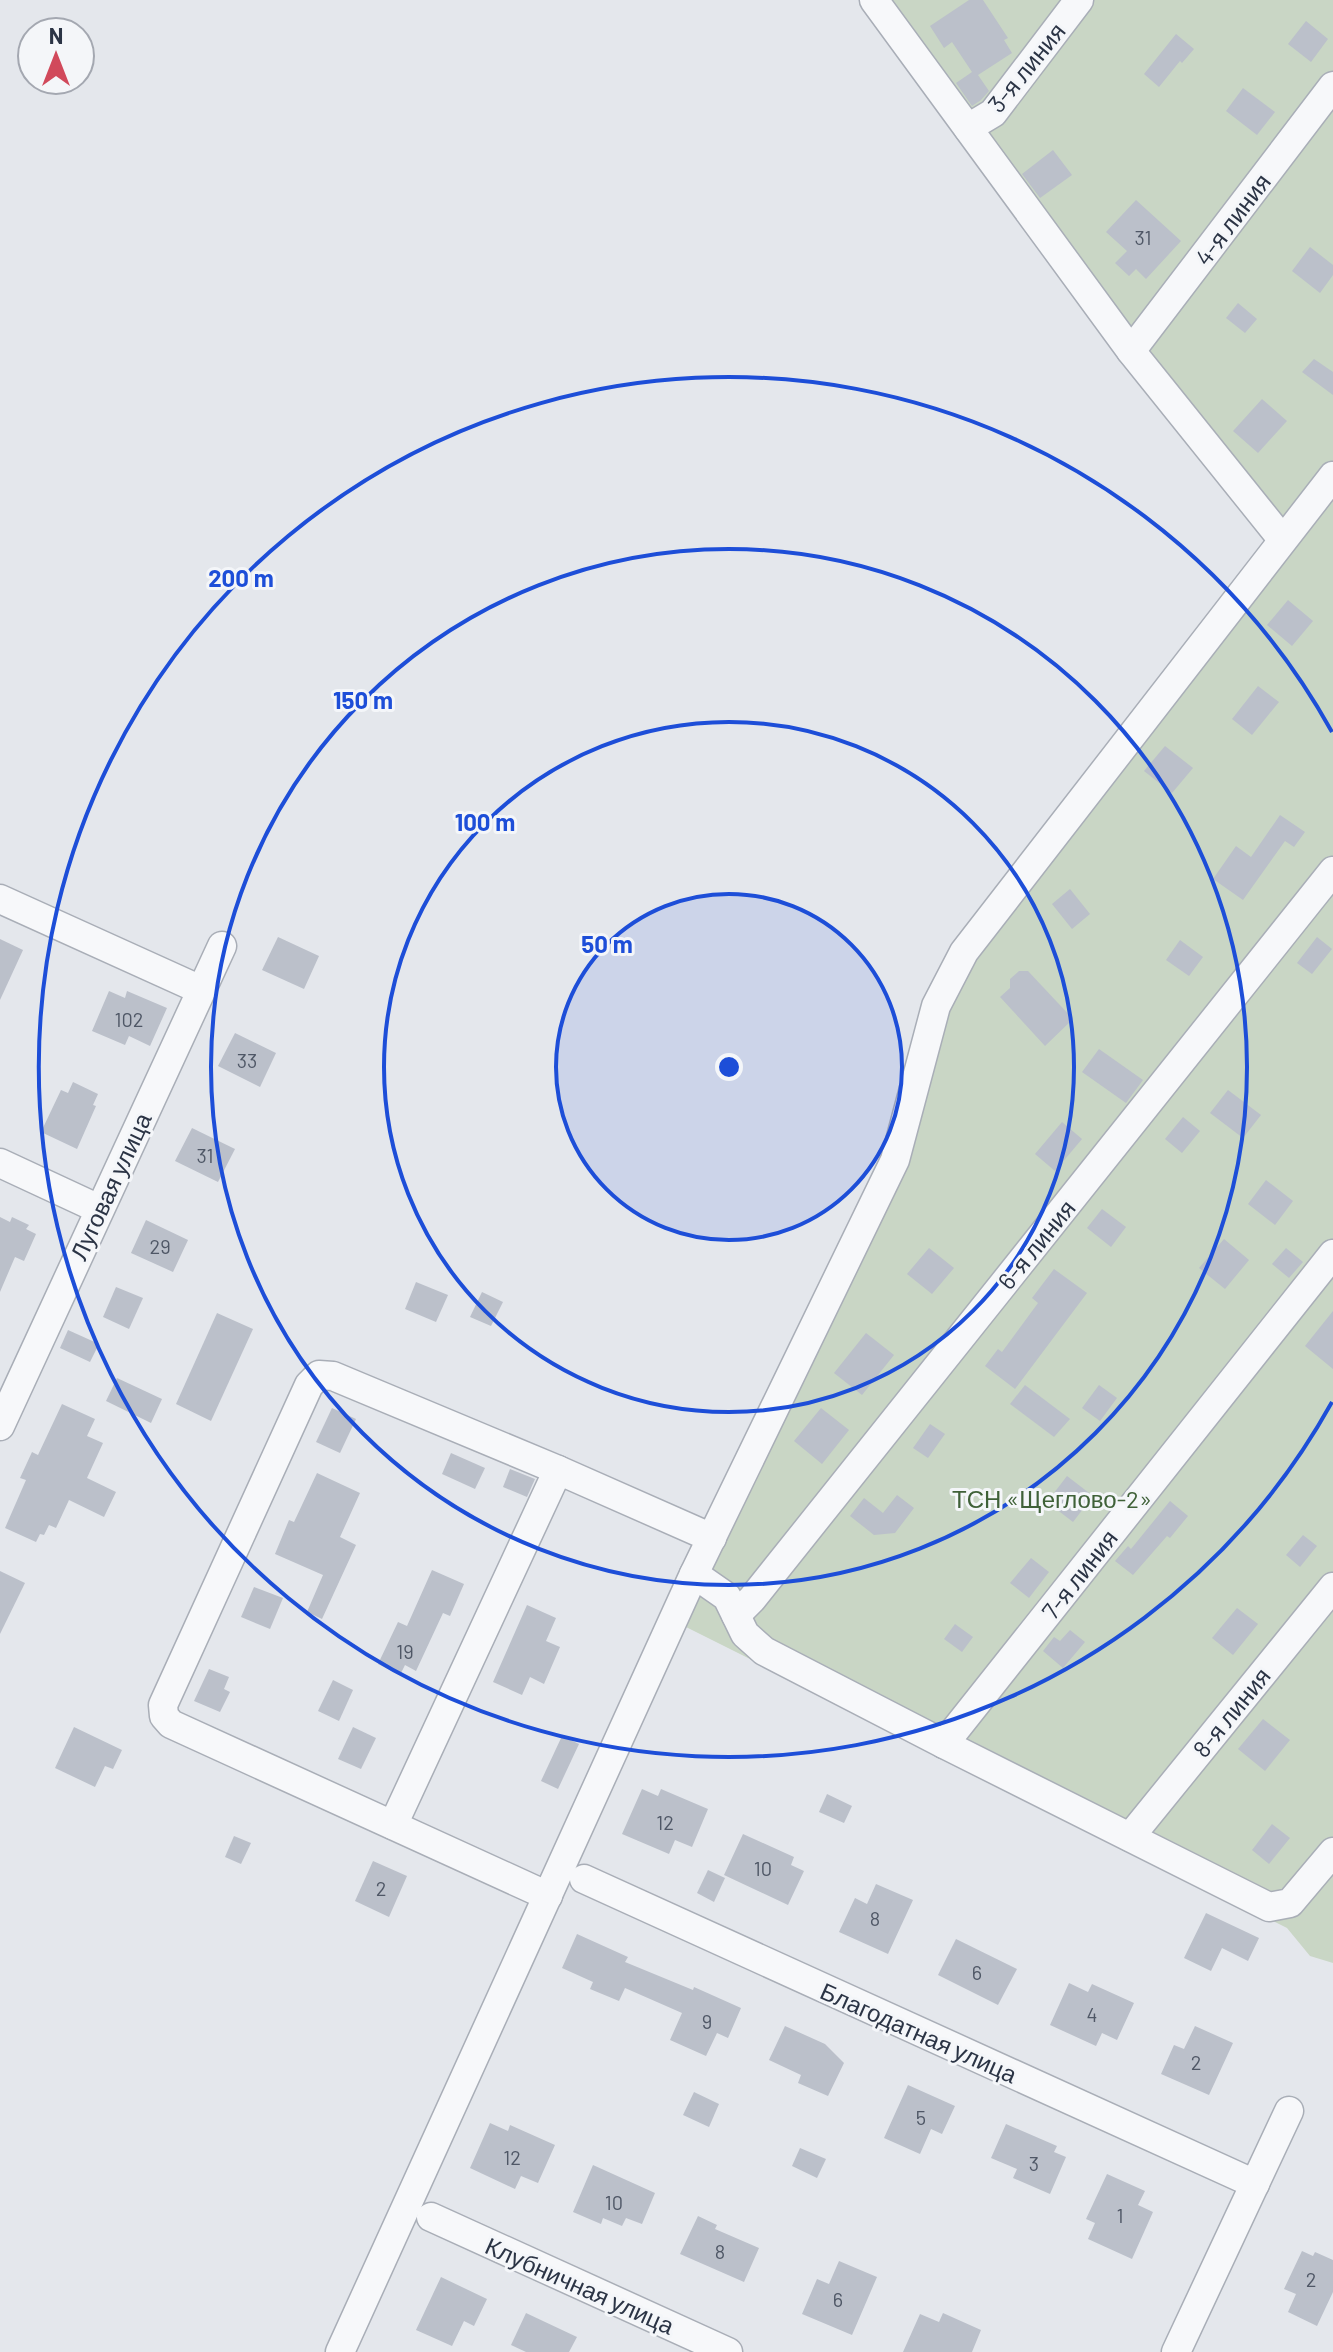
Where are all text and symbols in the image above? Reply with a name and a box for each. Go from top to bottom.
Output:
north arrow [16,16,96,96]
street label: 3-я линия [981,16,1071,118]
text: N [49,22,63,48]
street label: 4-я линия [1188,167,1276,271]
house number: 31 [1134,225,1152,249]
text: 200 m [208,563,274,592]
text: 150 m [333,685,393,714]
text: 100 m [455,807,515,836]
text: 50 m [581,929,633,958]
house number: 102 [114,1007,144,1031]
house number: 33 [237,1048,257,1072]
centre of rings [715,1053,743,1081]
street label: Луговая улица [63,1107,157,1264]
house number: 31 [196,1143,214,1167]
street label: 6-я линия [991,1193,1081,1295]
house number: 29 [149,1234,171,1258]
park label: ТСН «Щеглово-2» [952,1484,1152,1513]
street label: 7-я линия [1035,1523,1123,1625]
house number: 19 [396,1639,414,1663]
street label: 8-я линия [1186,1661,1276,1763]
house number: 12 [656,1810,674,1834]
house number: 10 [754,1856,772,1880]
house number: 2 [376,1876,386,1900]
house number: 8 [870,1906,880,1930]
house number: 6 [972,1960,982,1984]
street label: Благодатная улица [816,1976,1022,2089]
house number: 4 [1086,2002,1098,2026]
house number: 9 [702,2009,712,2033]
house number: 2 [1191,2050,1201,2074]
house number: 5 [916,2105,926,2129]
house number: 12 [503,2145,521,2169]
house number: 3 [1029,2151,1039,2175]
house number: 10 [605,2190,623,2214]
house number: 1 [1117,2203,1124,2227]
street label: Клубничная улица [481,2230,679,2340]
house number: 8 [715,2239,725,2263]
house number: 2 [1306,2267,1316,2291]
house number: 6 [833,2287,843,2311]

